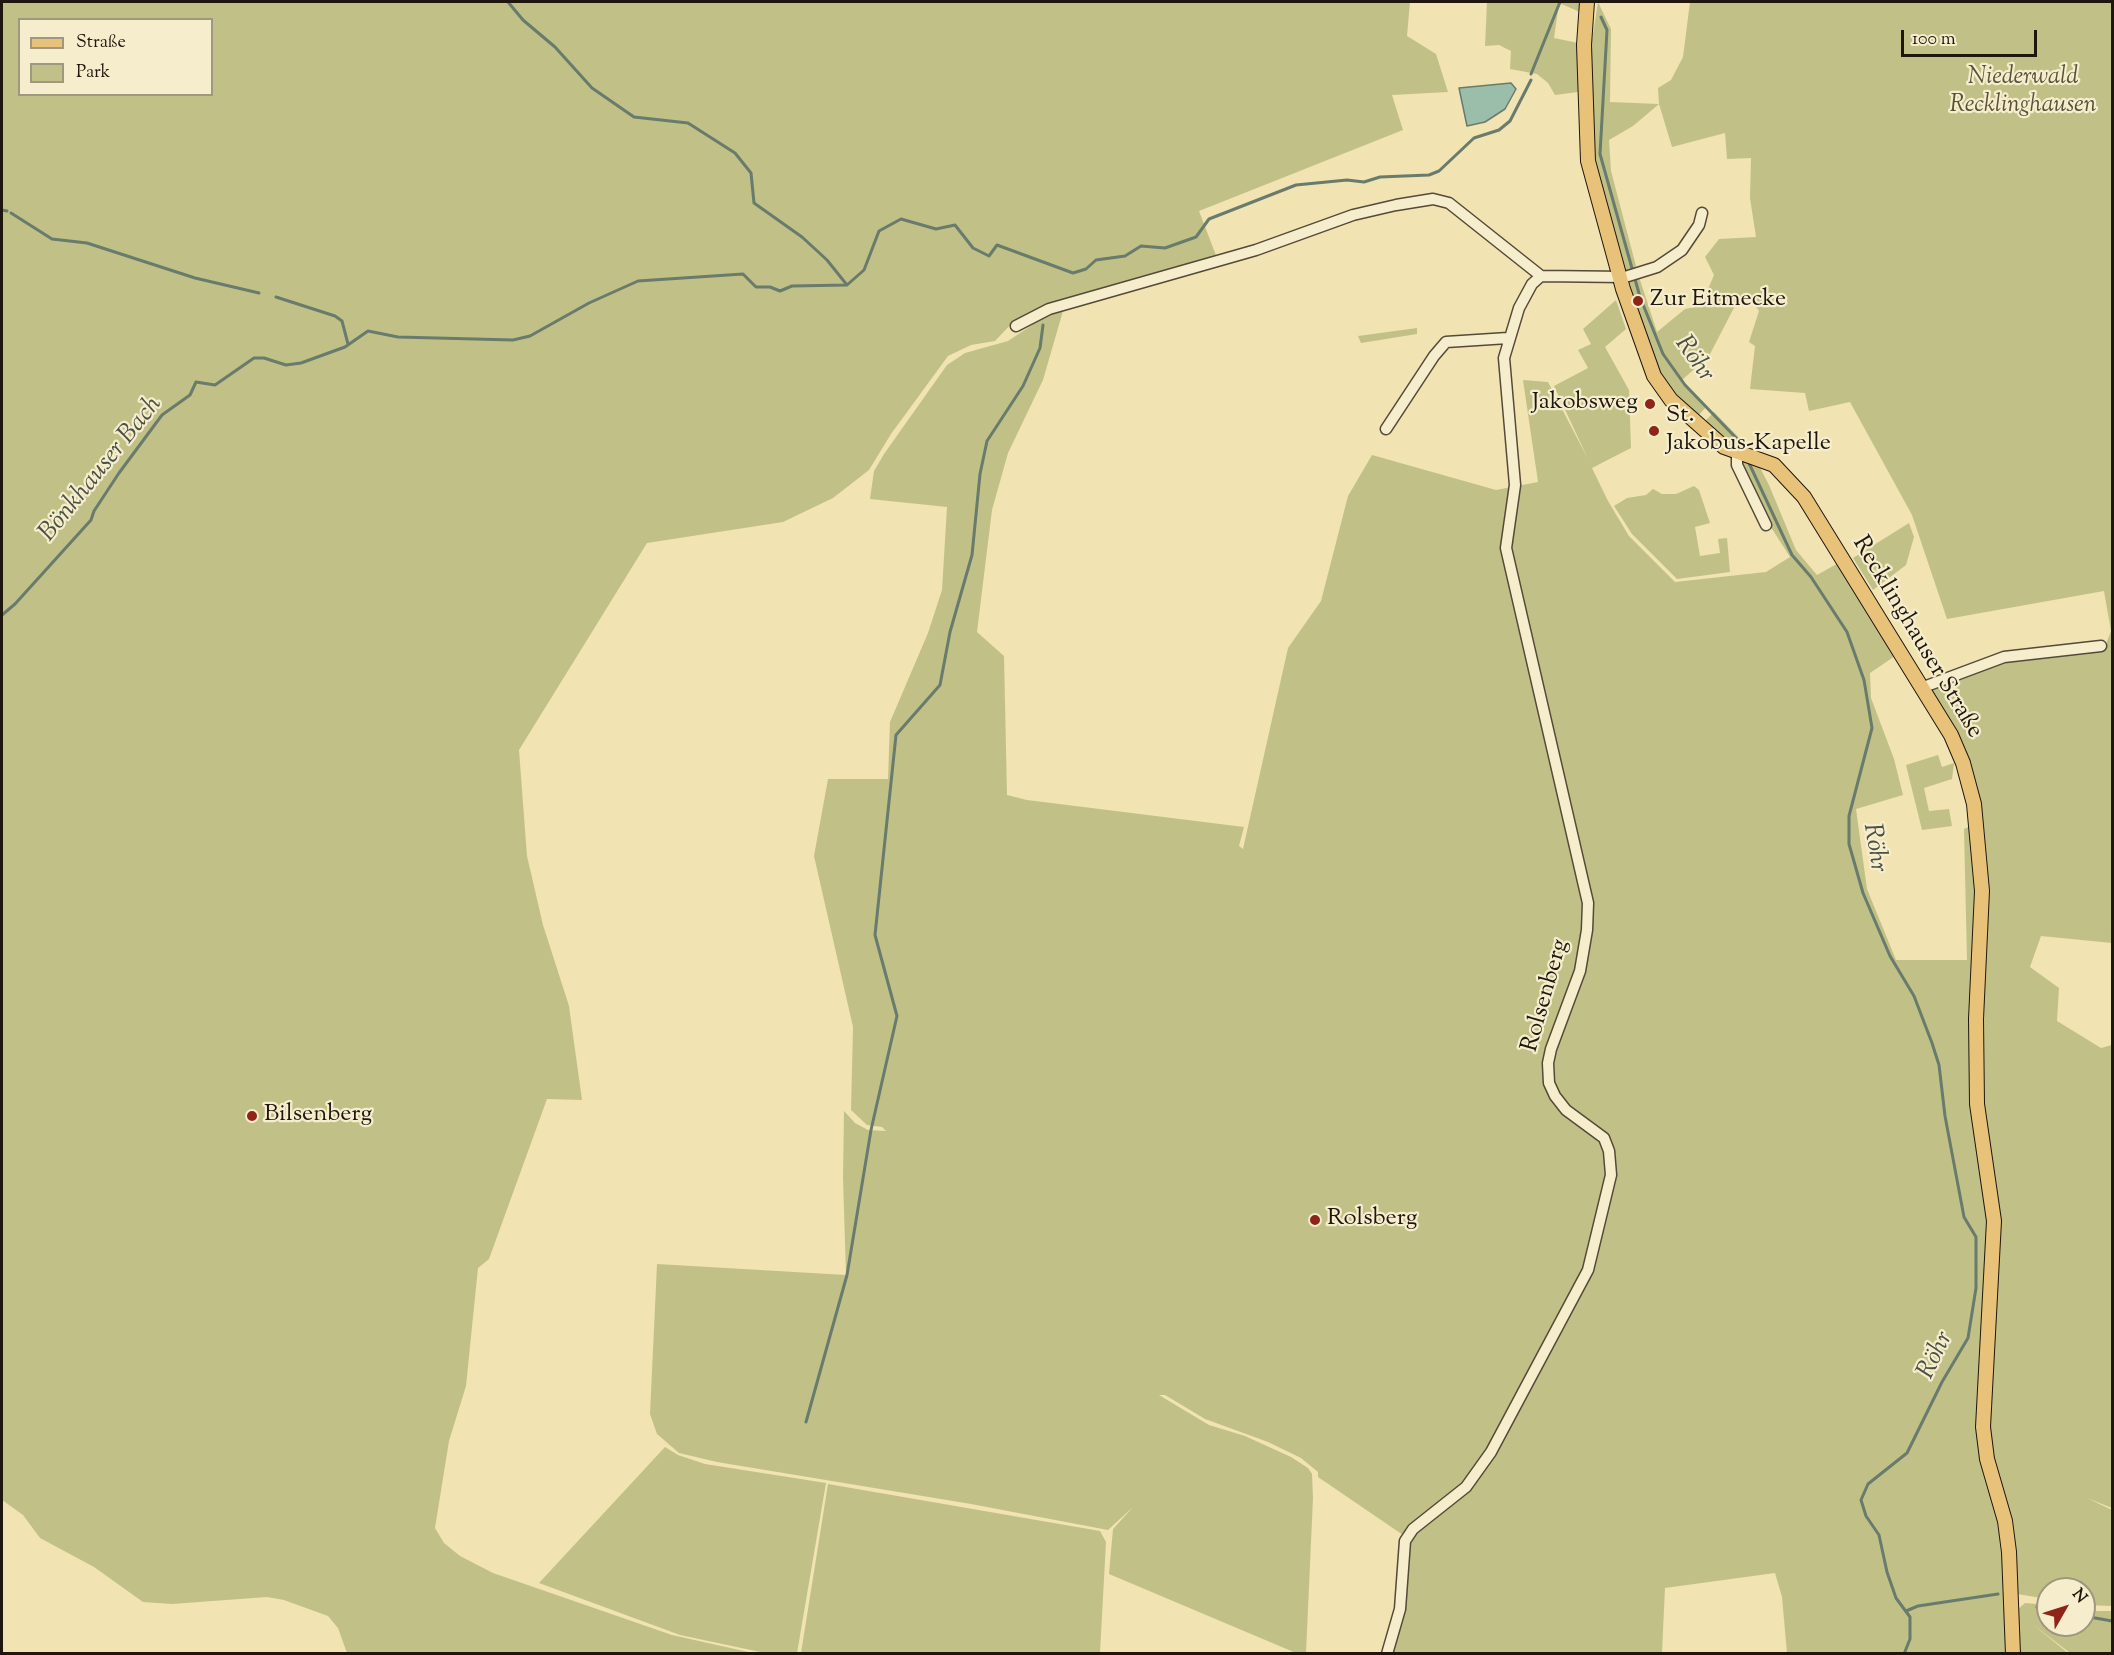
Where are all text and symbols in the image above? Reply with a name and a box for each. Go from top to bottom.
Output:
legend [18,18,213,96]
scale bar [1904,18,2040,56]
text: 100 m [1912,27,1956,53]
text: Straße [76,30,126,56]
text: Park [76,60,110,86]
park label: Niederwald Recklinghausen [1950,65,2096,121]
place label: Zur Eitmecke [1650,287,1786,315]
marker: Zur Eitmecke [1631,294,1645,308]
water label: Röhr [1666,331,1720,389]
place label: Jakobsweg [1532,390,1638,418]
water label: Bönkhauser Bach [34,391,170,549]
marker: Jakobsweg [1643,397,1657,411]
place label: St. Jakobus-Kapelle [1666,403,1831,459]
marker: St. Jakobus-Kapelle [1647,424,1661,438]
street label: Recklinghauser Straße [1844,532,1988,744]
water label: Röhr [1854,821,1892,875]
street label: Rolsenberg [1517,936,1577,1056]
place label: Bilsenberg [264,1102,372,1130]
marker: Bilsenberg [245,1109,259,1123]
place label: Rolsberg [1327,1206,1417,1234]
marker: Rolsberg [1308,1213,1322,1227]
water label: Röhr [1912,1327,1962,1385]
north arrow [2036,1577,2096,1637]
text: N [2066,1584,2092,1609]

